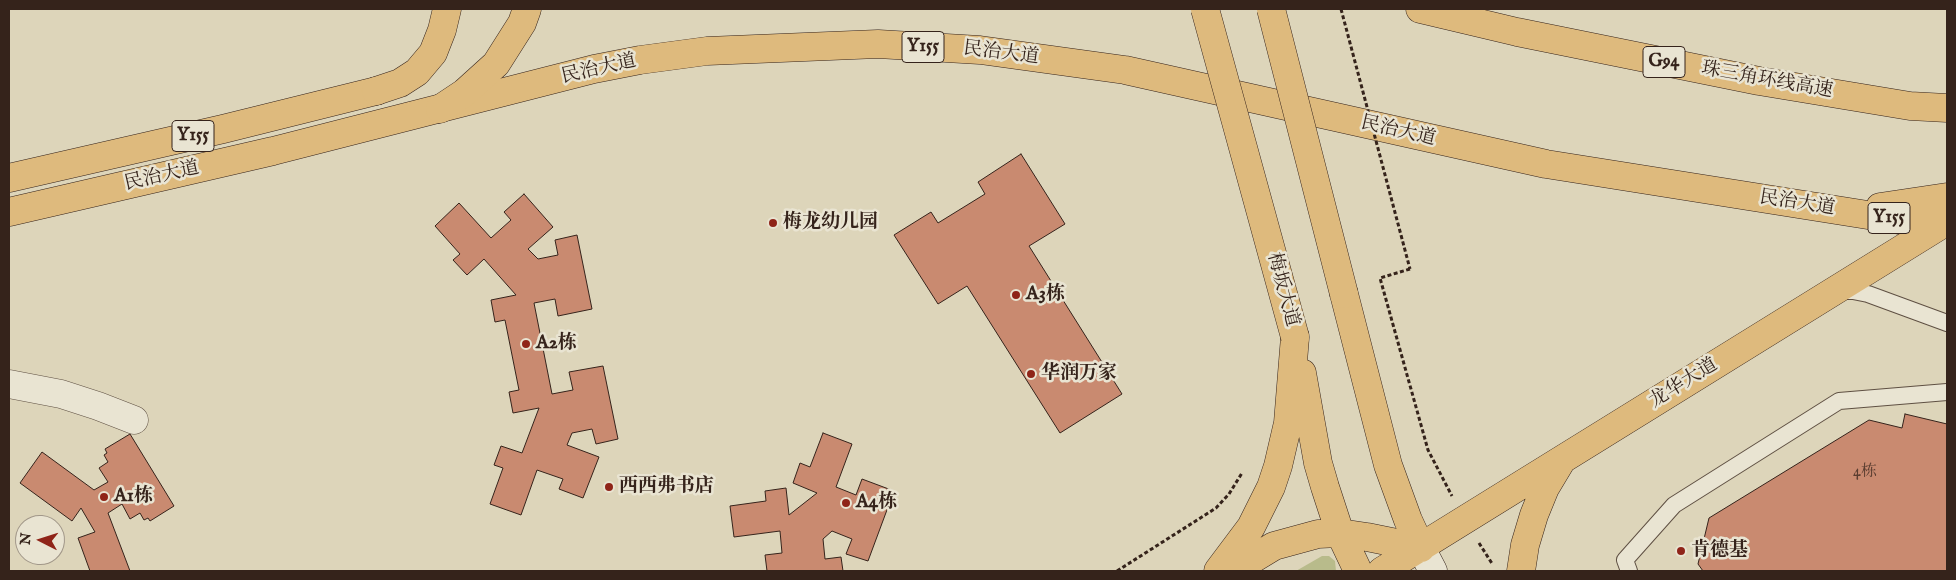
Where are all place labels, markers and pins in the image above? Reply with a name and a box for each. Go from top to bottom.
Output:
place label: 梅龙幼儿园 [783,212,878,234]
marker: 梅龙幼儿园 [767,217,779,229]
place label: A3栋 [1026,284,1065,306]
marker: A3栋 [1010,289,1022,301]
place label: A2栋 [536,333,577,355]
marker: A2栋 [520,338,532,350]
place label: 华润万家 [1041,363,1117,385]
marker: 华润万家 [1025,368,1037,380]
place label: 西西弗书店 [619,476,714,498]
marker: 西西弗书店 [603,481,615,493]
place label: A1栋 [114,486,153,508]
marker: A1栋 [98,491,110,503]
place label: A4栋 [856,492,897,514]
marker: A4栋 [840,497,852,509]
place label: 肯德基 [1691,540,1748,562]
marker: 肯德基 [1675,545,1687,557]

